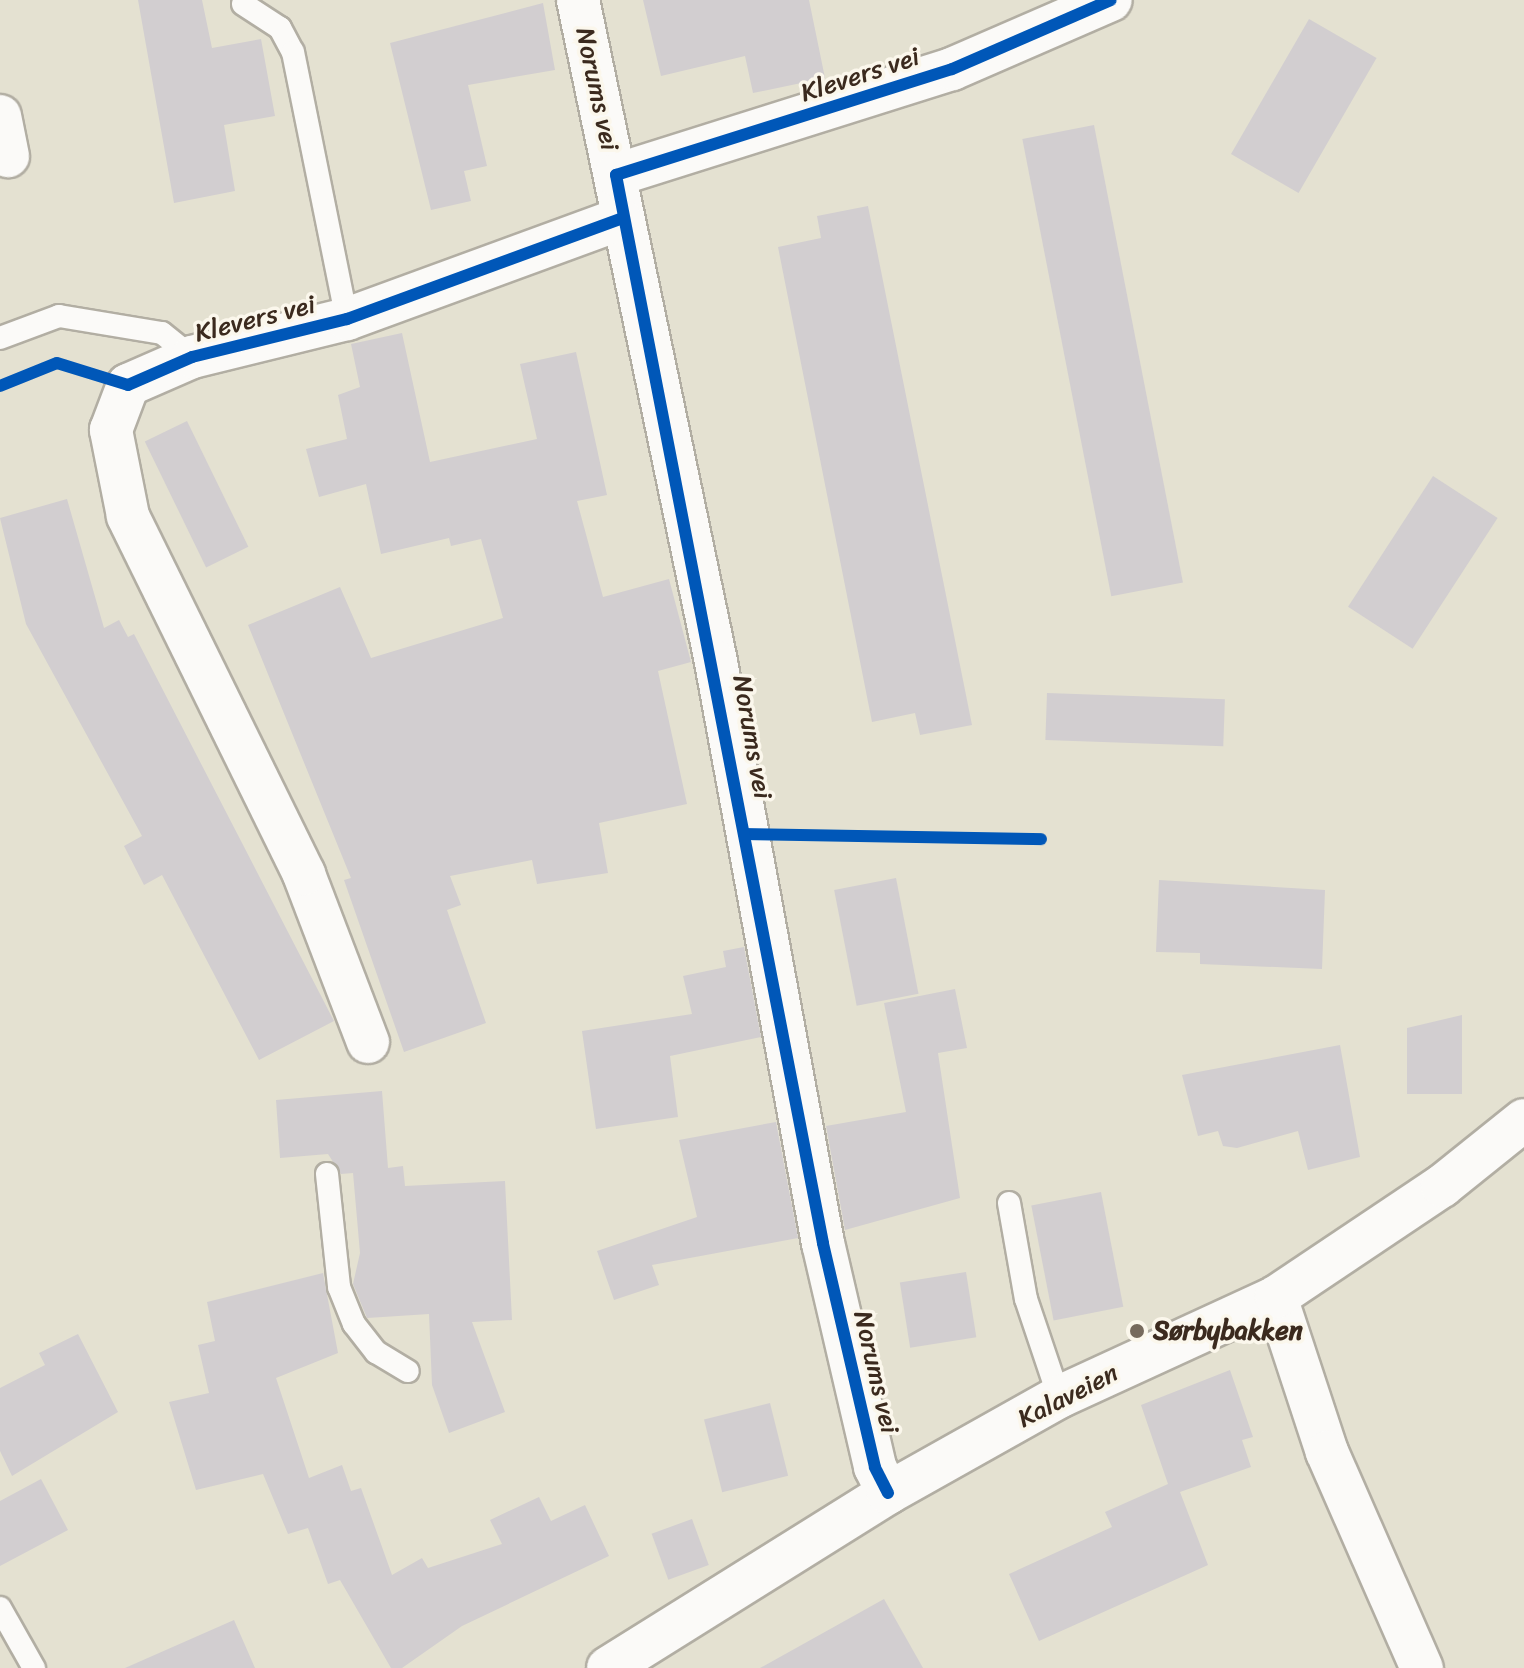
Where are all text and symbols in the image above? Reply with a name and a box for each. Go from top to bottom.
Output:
street label: Norums vei [569,24,625,154]
street label: Klevers vei [796,41,924,109]
street label: Klevers vei [191,289,319,349]
street label: Norums vei [726,672,778,802]
street label: Norums vei [847,1307,905,1437]
place label: Sørbybakken [1153,1315,1303,1347]
marker: Sørbybakken [1128,1322,1146,1340]
street label: Kalaveien [1013,1357,1123,1435]

